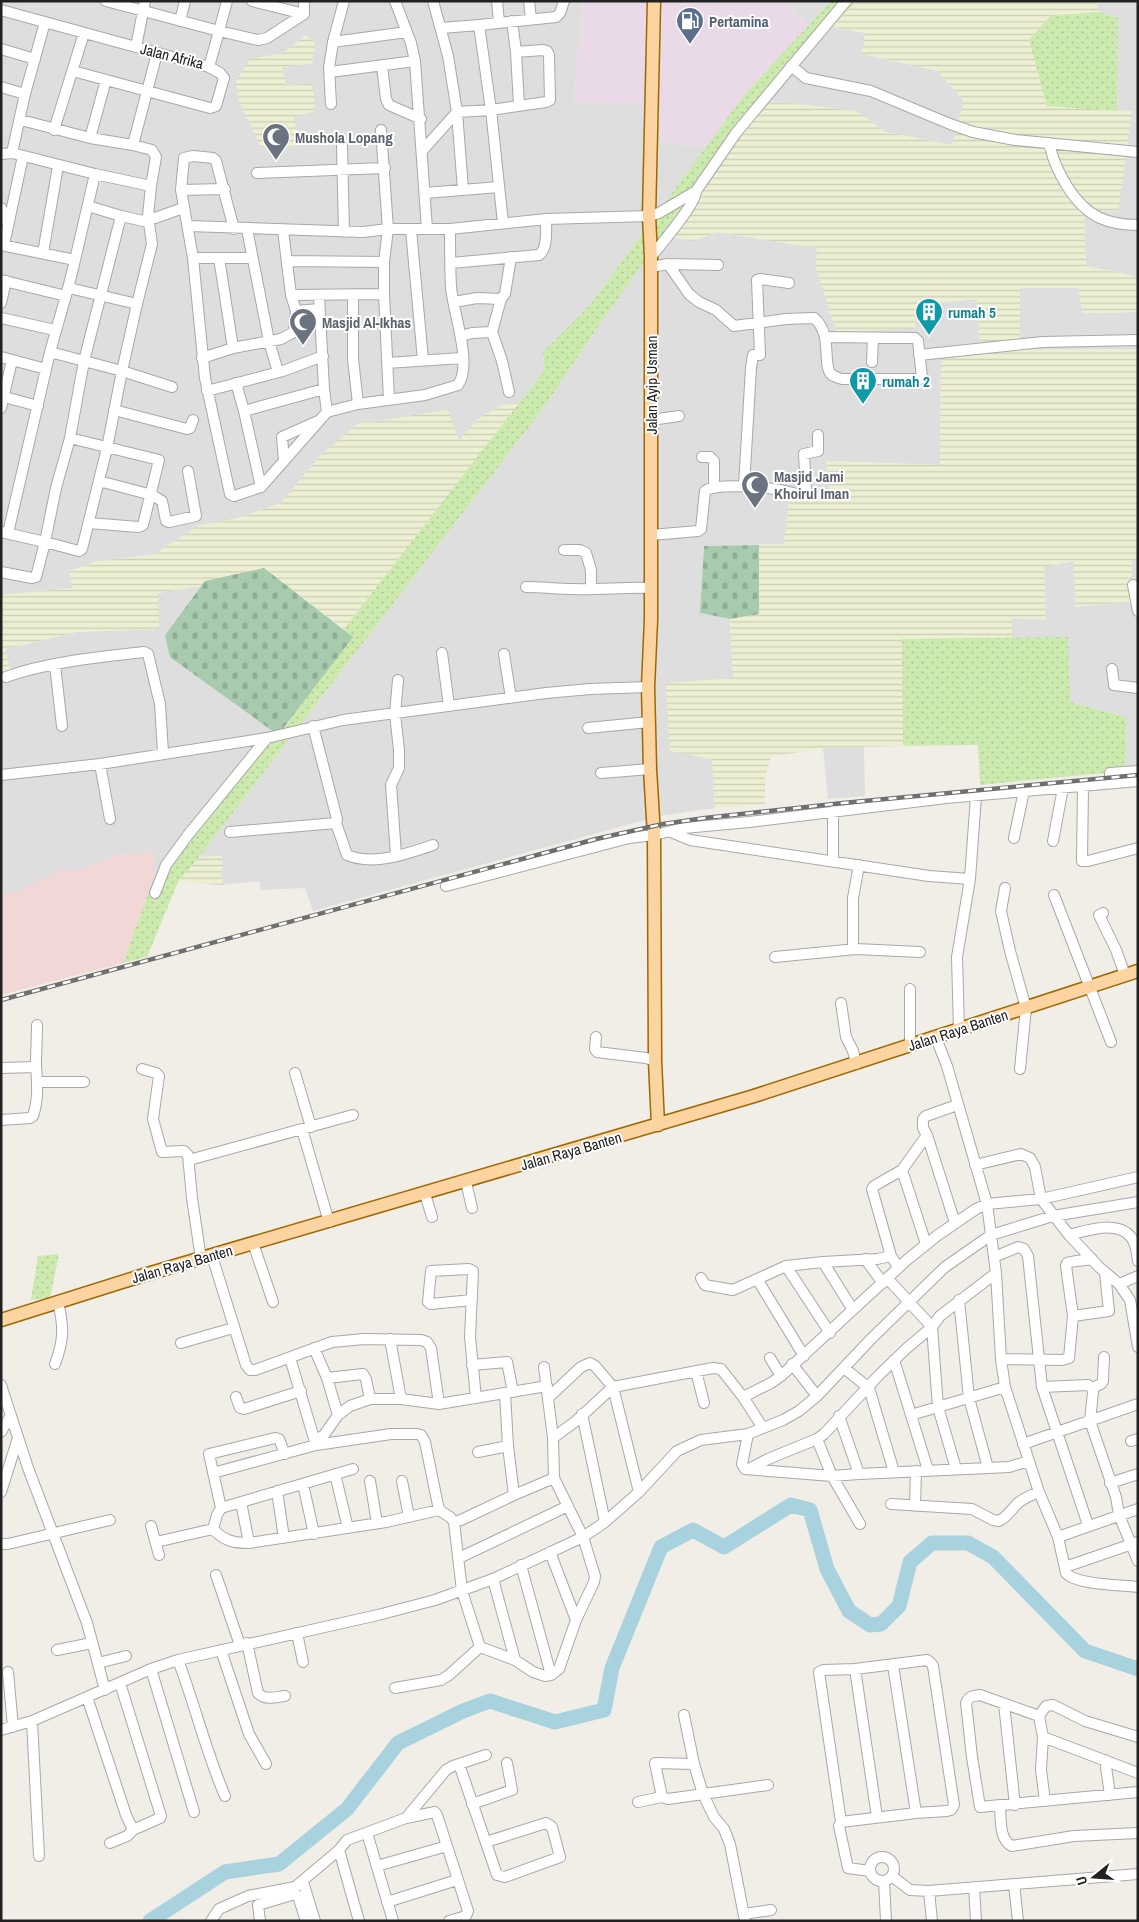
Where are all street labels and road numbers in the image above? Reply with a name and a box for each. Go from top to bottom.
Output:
street label: Jalan Afrika [138,38,206,74]
street label: Jalan Ayip Usman [641,336,662,434]
street label: Jalan Raya Banten [905,1004,1011,1056]
street label: Jalan Raya Banten [518,1127,624,1175]
street label: Jalan Raya Banten [129,1240,235,1288]

